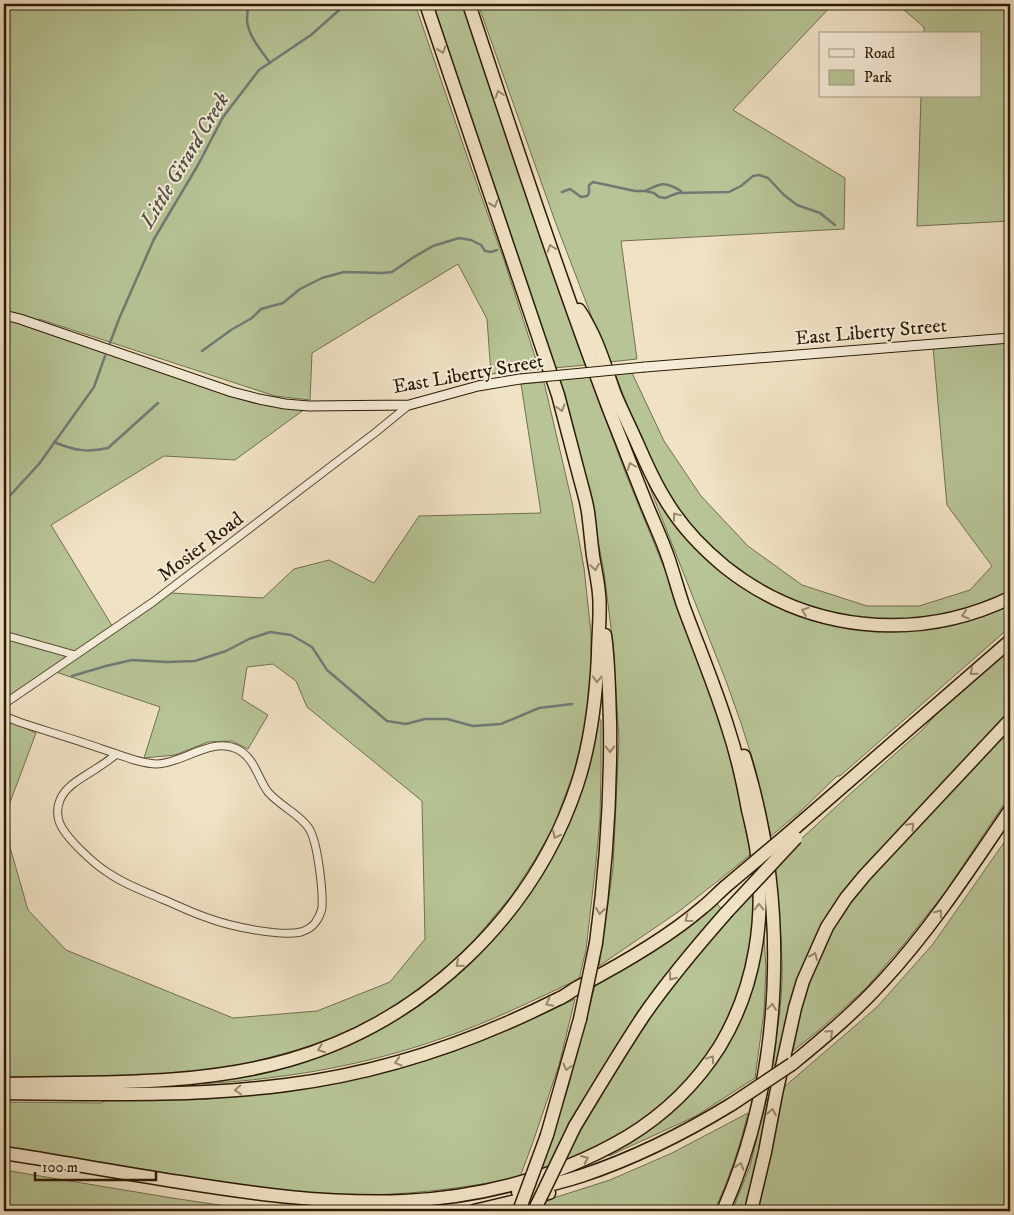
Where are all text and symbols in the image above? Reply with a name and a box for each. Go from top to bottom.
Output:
legend [819,32,982,98]
text: Road [864,44,896,63]
one-way arrow [436,45,446,54]
text: Park [864,68,893,87]
water label: Little Girard Creek [134,88,235,233]
one-way arrow [494,90,504,99]
one-way arrow [488,199,498,208]
one-way arrow [547,244,557,253]
street label: East Liberty Street [794,313,948,352]
street label: East Liberty Street [391,349,545,400]
one-way arrow [556,403,566,412]
one-way arrow [627,462,637,471]
street label: Mosier Road [153,507,249,588]
one-way arrow [674,513,682,522]
one-way arrow [589,563,600,571]
one-way arrow [801,607,810,617]
one-way arrow [961,610,969,620]
one-way arrow [970,667,979,676]
one-way arrow [591,675,602,683]
one-way arrow [605,745,615,753]
one-way arrow [905,823,914,832]
one-way arrow [552,830,562,839]
one-way arrow [754,903,764,910]
one-way arrow [595,907,606,915]
one-way arrow [933,909,942,919]
one-way arrow [684,913,694,922]
one-way arrow [808,952,819,961]
one-way arrow [456,959,465,968]
one-way arrow [670,971,678,980]
one-way arrow [545,997,554,1008]
one-way arrow [766,1003,777,1011]
one-way arrow [824,1029,833,1038]
one-way arrow [318,1043,326,1053]
one-way arrow [705,1055,714,1065]
one-way arrow [394,1056,402,1066]
one-way arrow [563,1062,573,1070]
one-way arrow [234,1084,242,1095]
one-way arrow [767,1108,777,1117]
scale bar [35,1150,156,1182]
one-way arrow [580,1154,589,1165]
text: 100 m [42,1158,78,1177]
one-way arrow [735,1162,745,1171]

